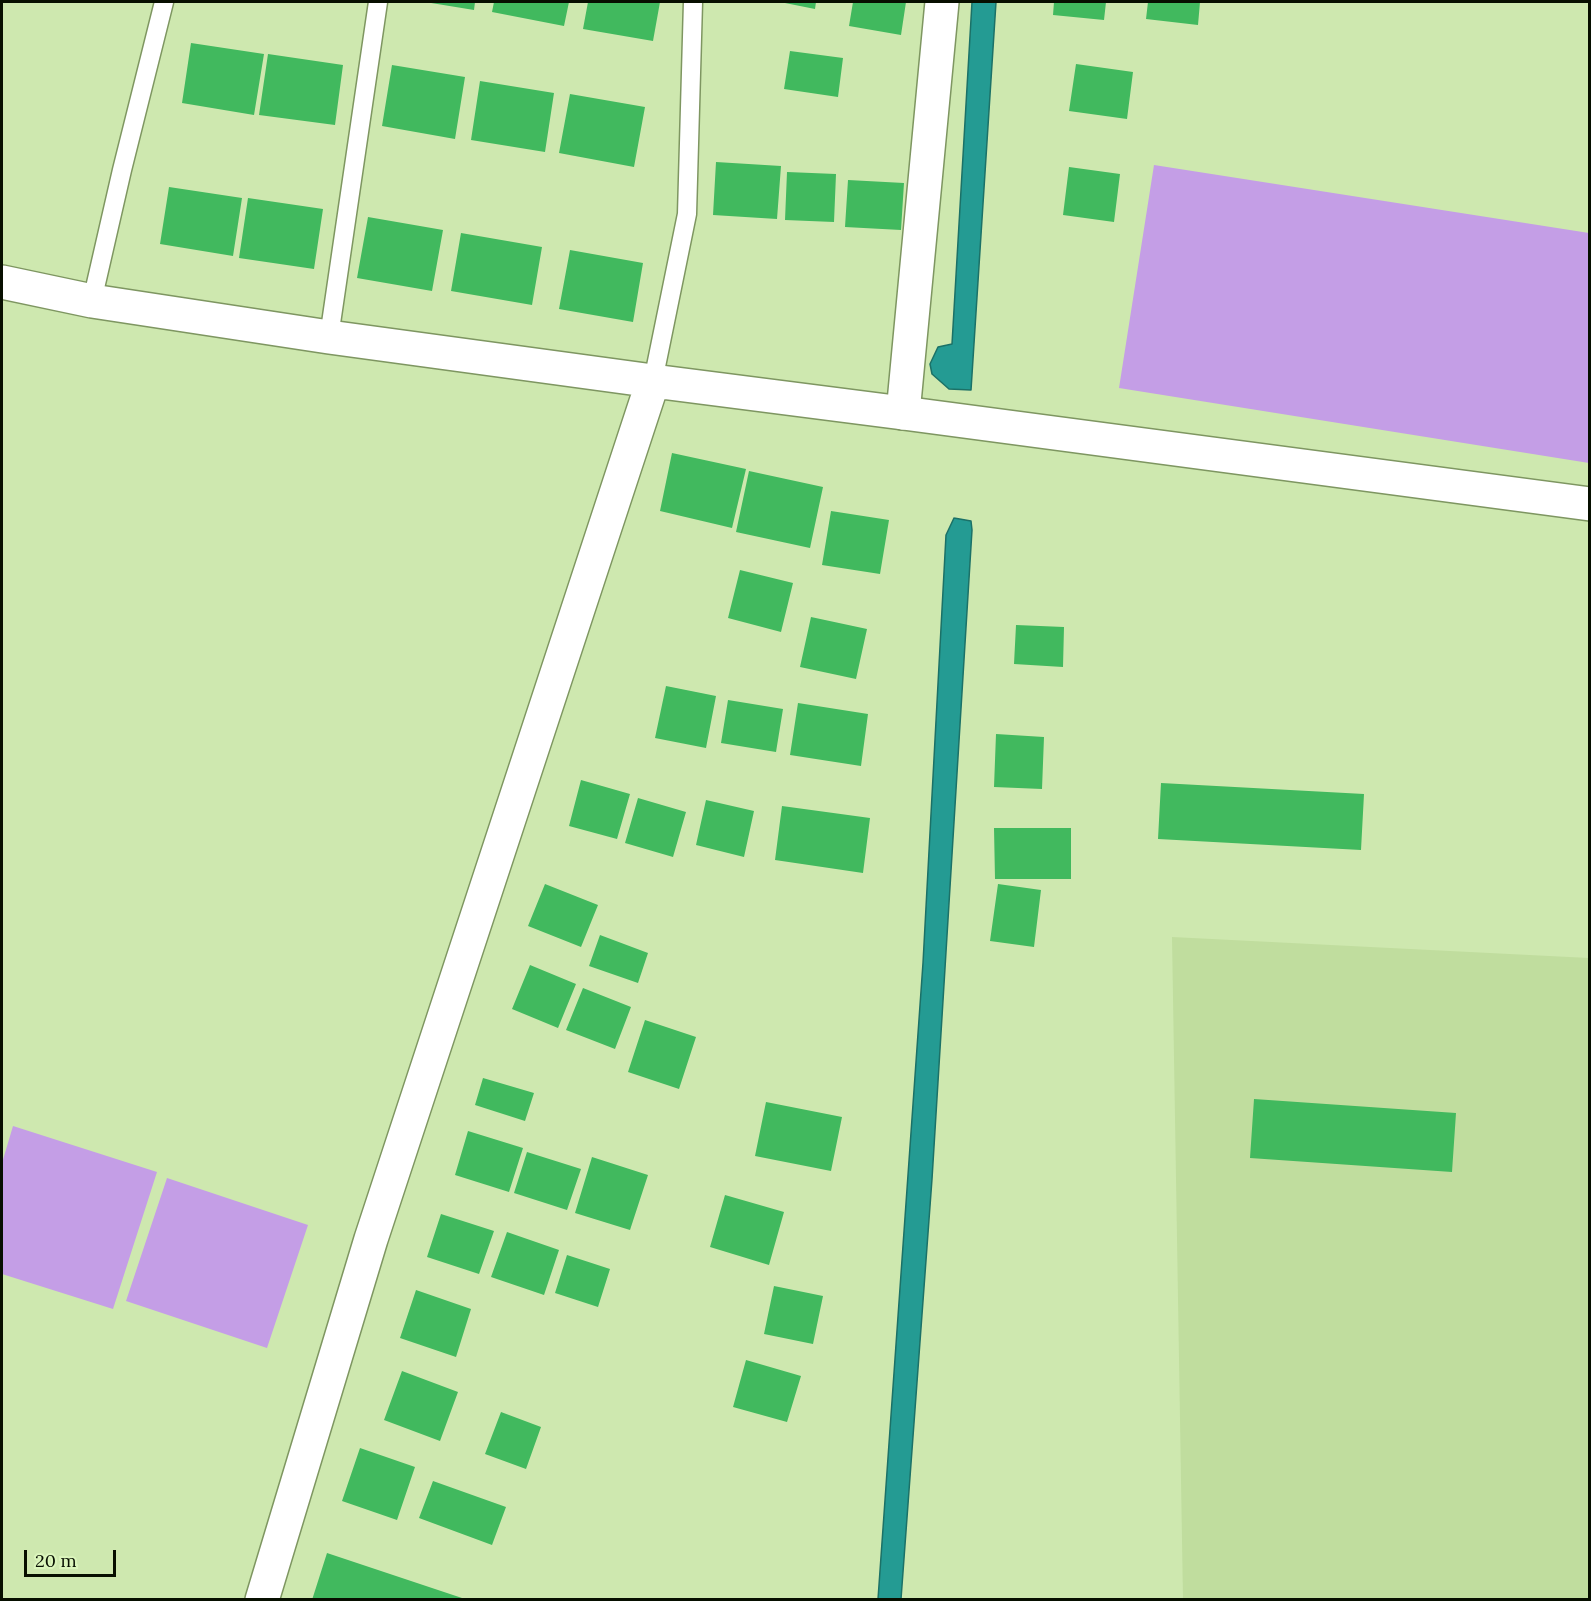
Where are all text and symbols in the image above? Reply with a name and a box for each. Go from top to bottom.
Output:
scale bar [27,1538,118,1576]
text: 20 m [35,1549,77,1572]

